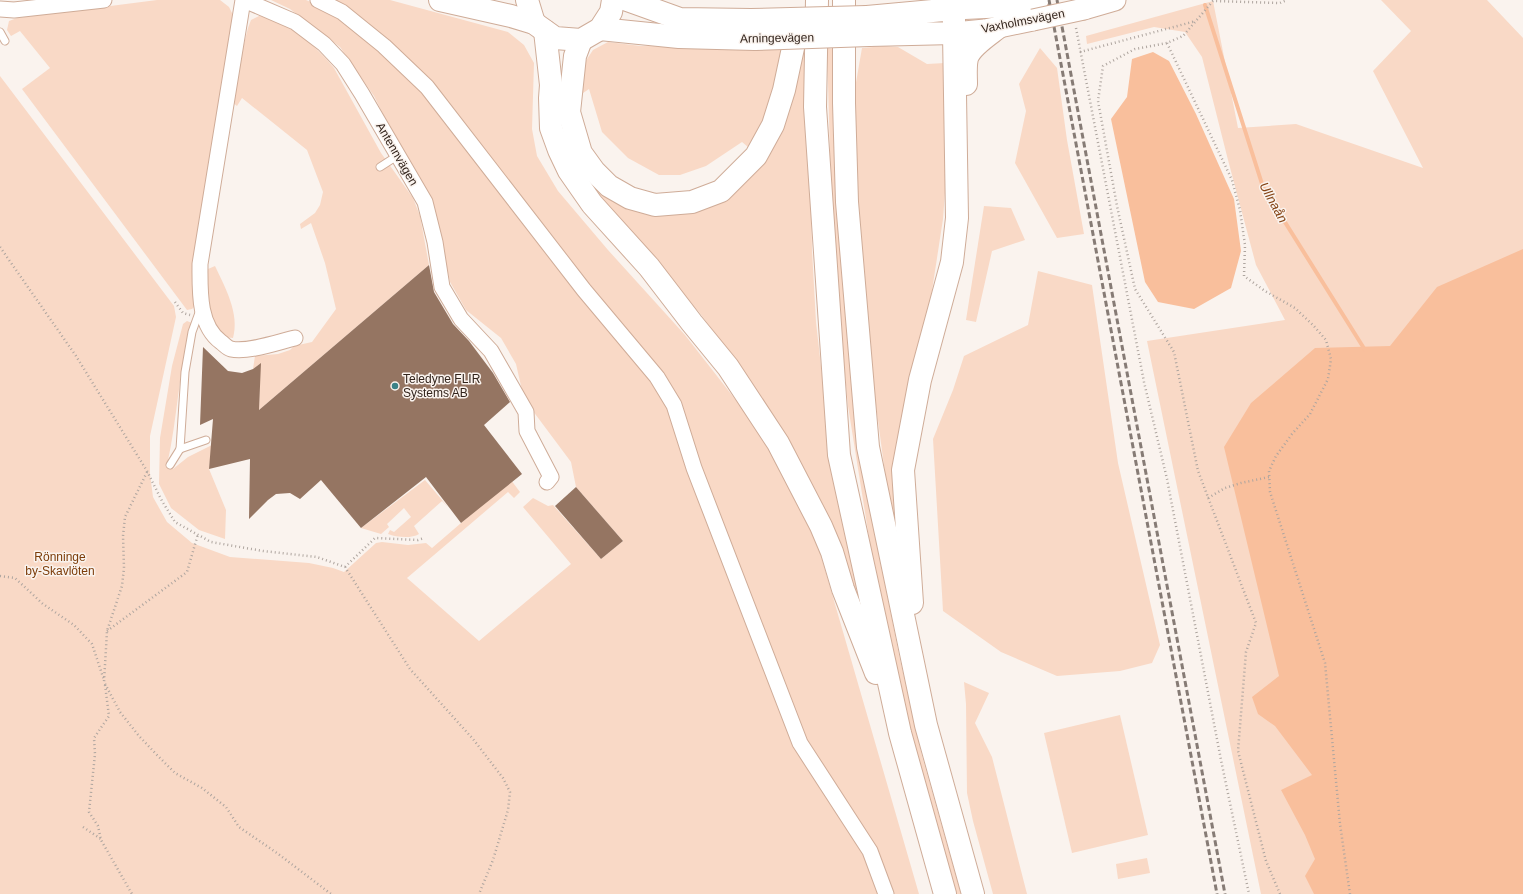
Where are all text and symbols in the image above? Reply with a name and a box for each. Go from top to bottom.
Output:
street label: Vaxholmsvägen [980,6,1066,36]
street label: Arningevägen [740,30,814,46]
street label: Antennvägen [373,120,421,188]
water label: Ullnaån [1256,179,1291,225]
place label: Teledyne FLIR Systems AB [403,372,481,400]
marker: Teledyne FLIR Systems AB [390,381,400,391]
park label: Rönninge by-Skavlöten [25,550,95,578]

